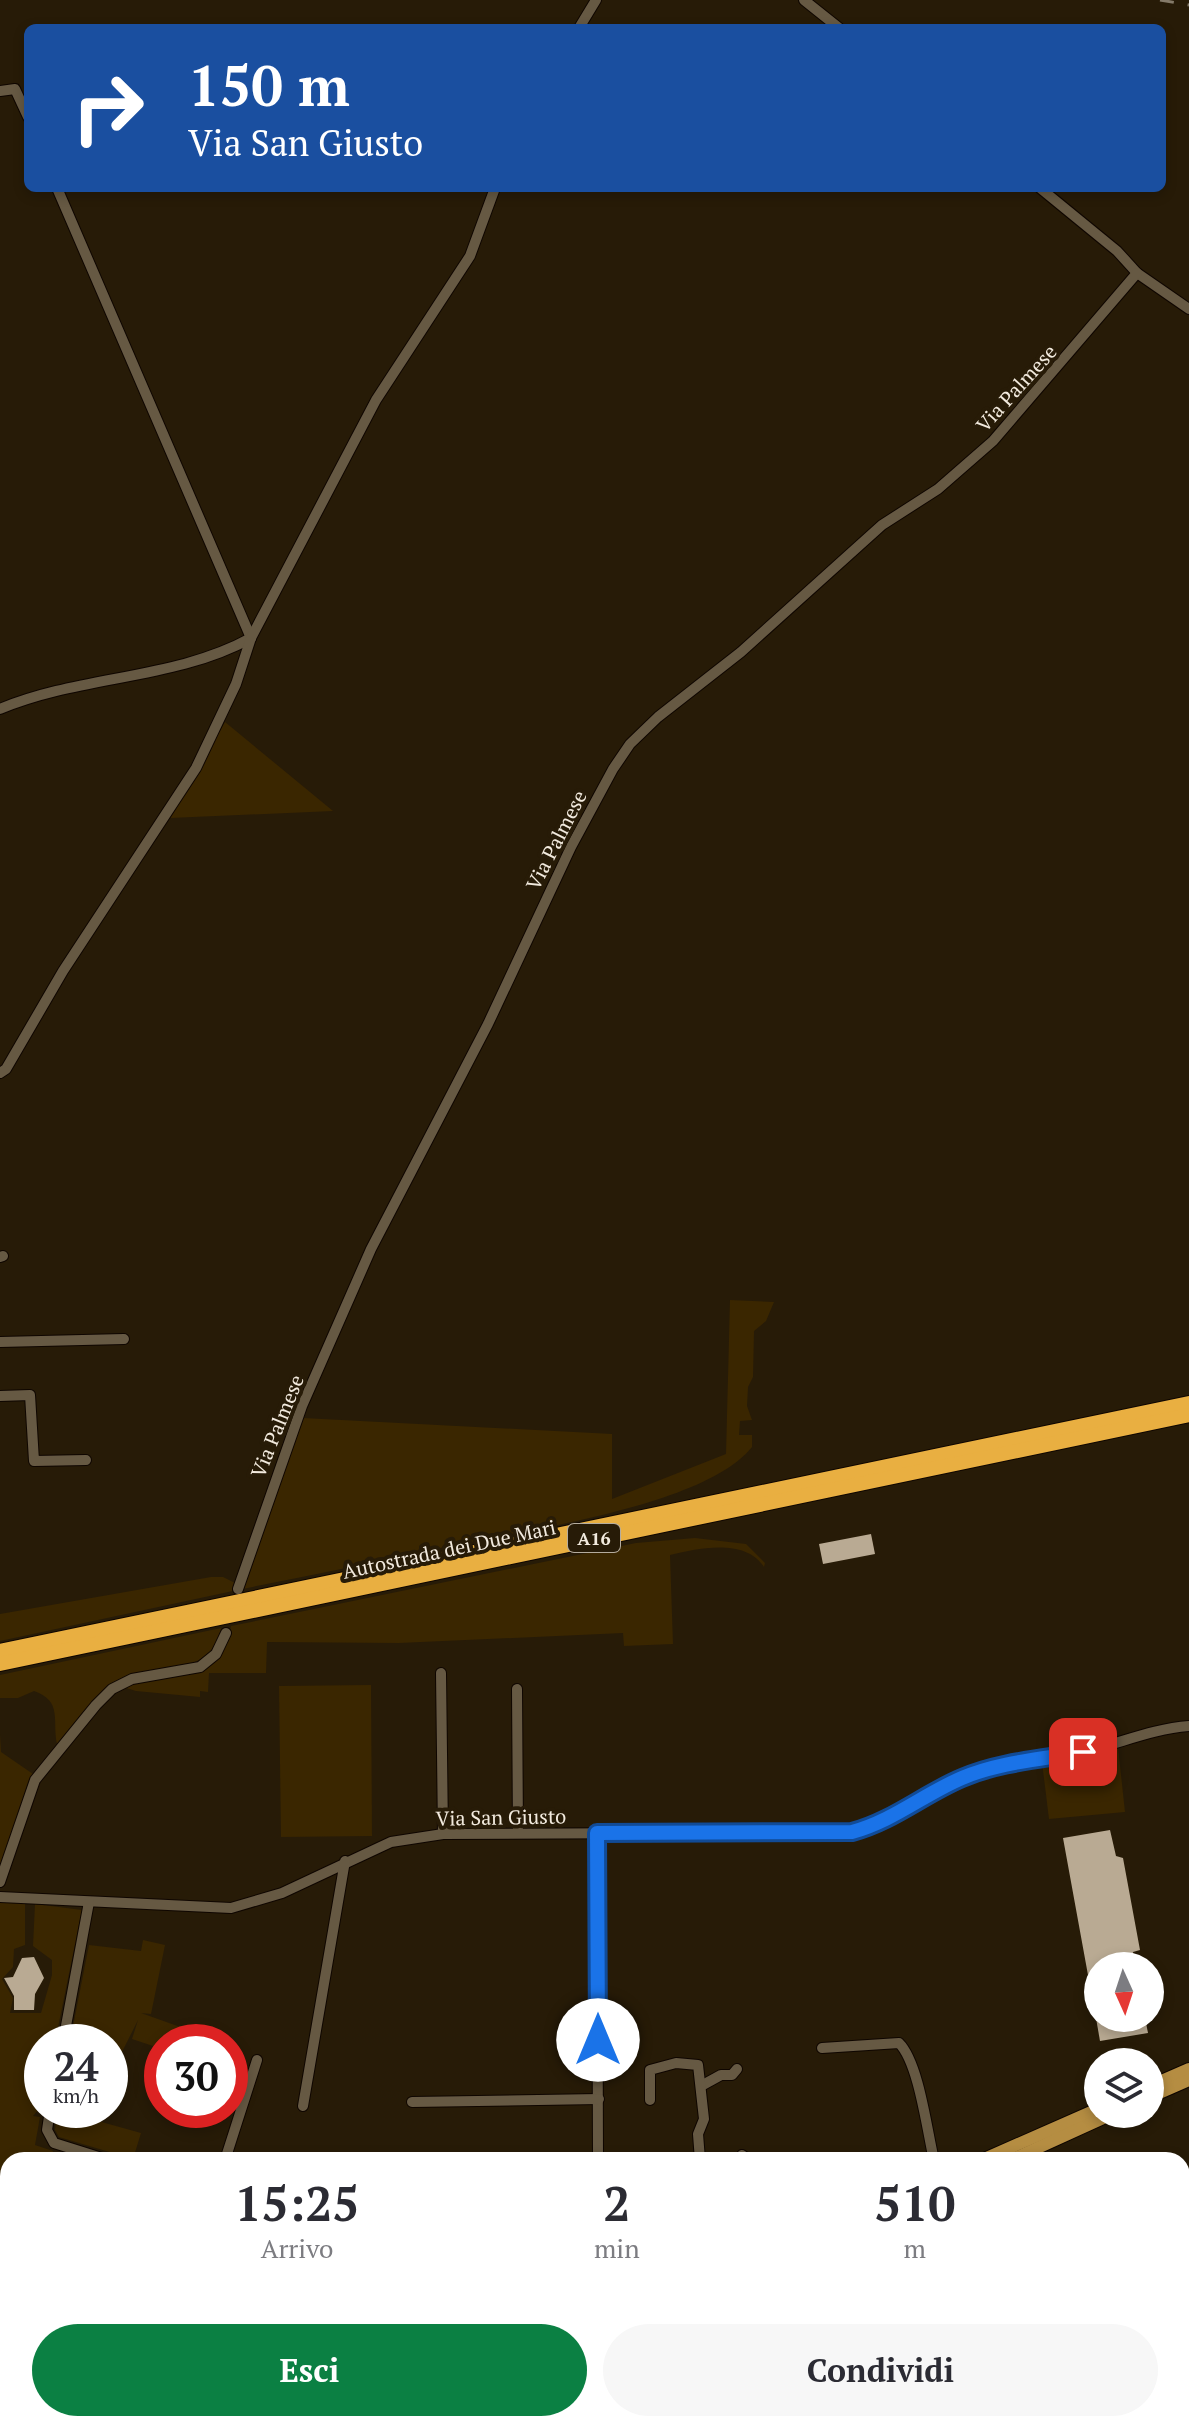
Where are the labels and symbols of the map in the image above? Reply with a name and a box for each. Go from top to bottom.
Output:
street label: Via Palmese [970,339,1062,437]
street label: Via Palmese [519,785,593,895]
street label: Via Palmese [244,1371,310,1481]
street label: Autostrada dei Due Mari [340,1513,558,1585]
road number: A16 [568,1524,620,1552]
pin [1049,1718,1117,1786]
street label: Via San Giusto [435,1802,567,1832]
north arrow [1084,1952,1164,2032]
position arrow [556,1998,640,2082]
speed limit sign: 30 [144,2024,248,2128]

